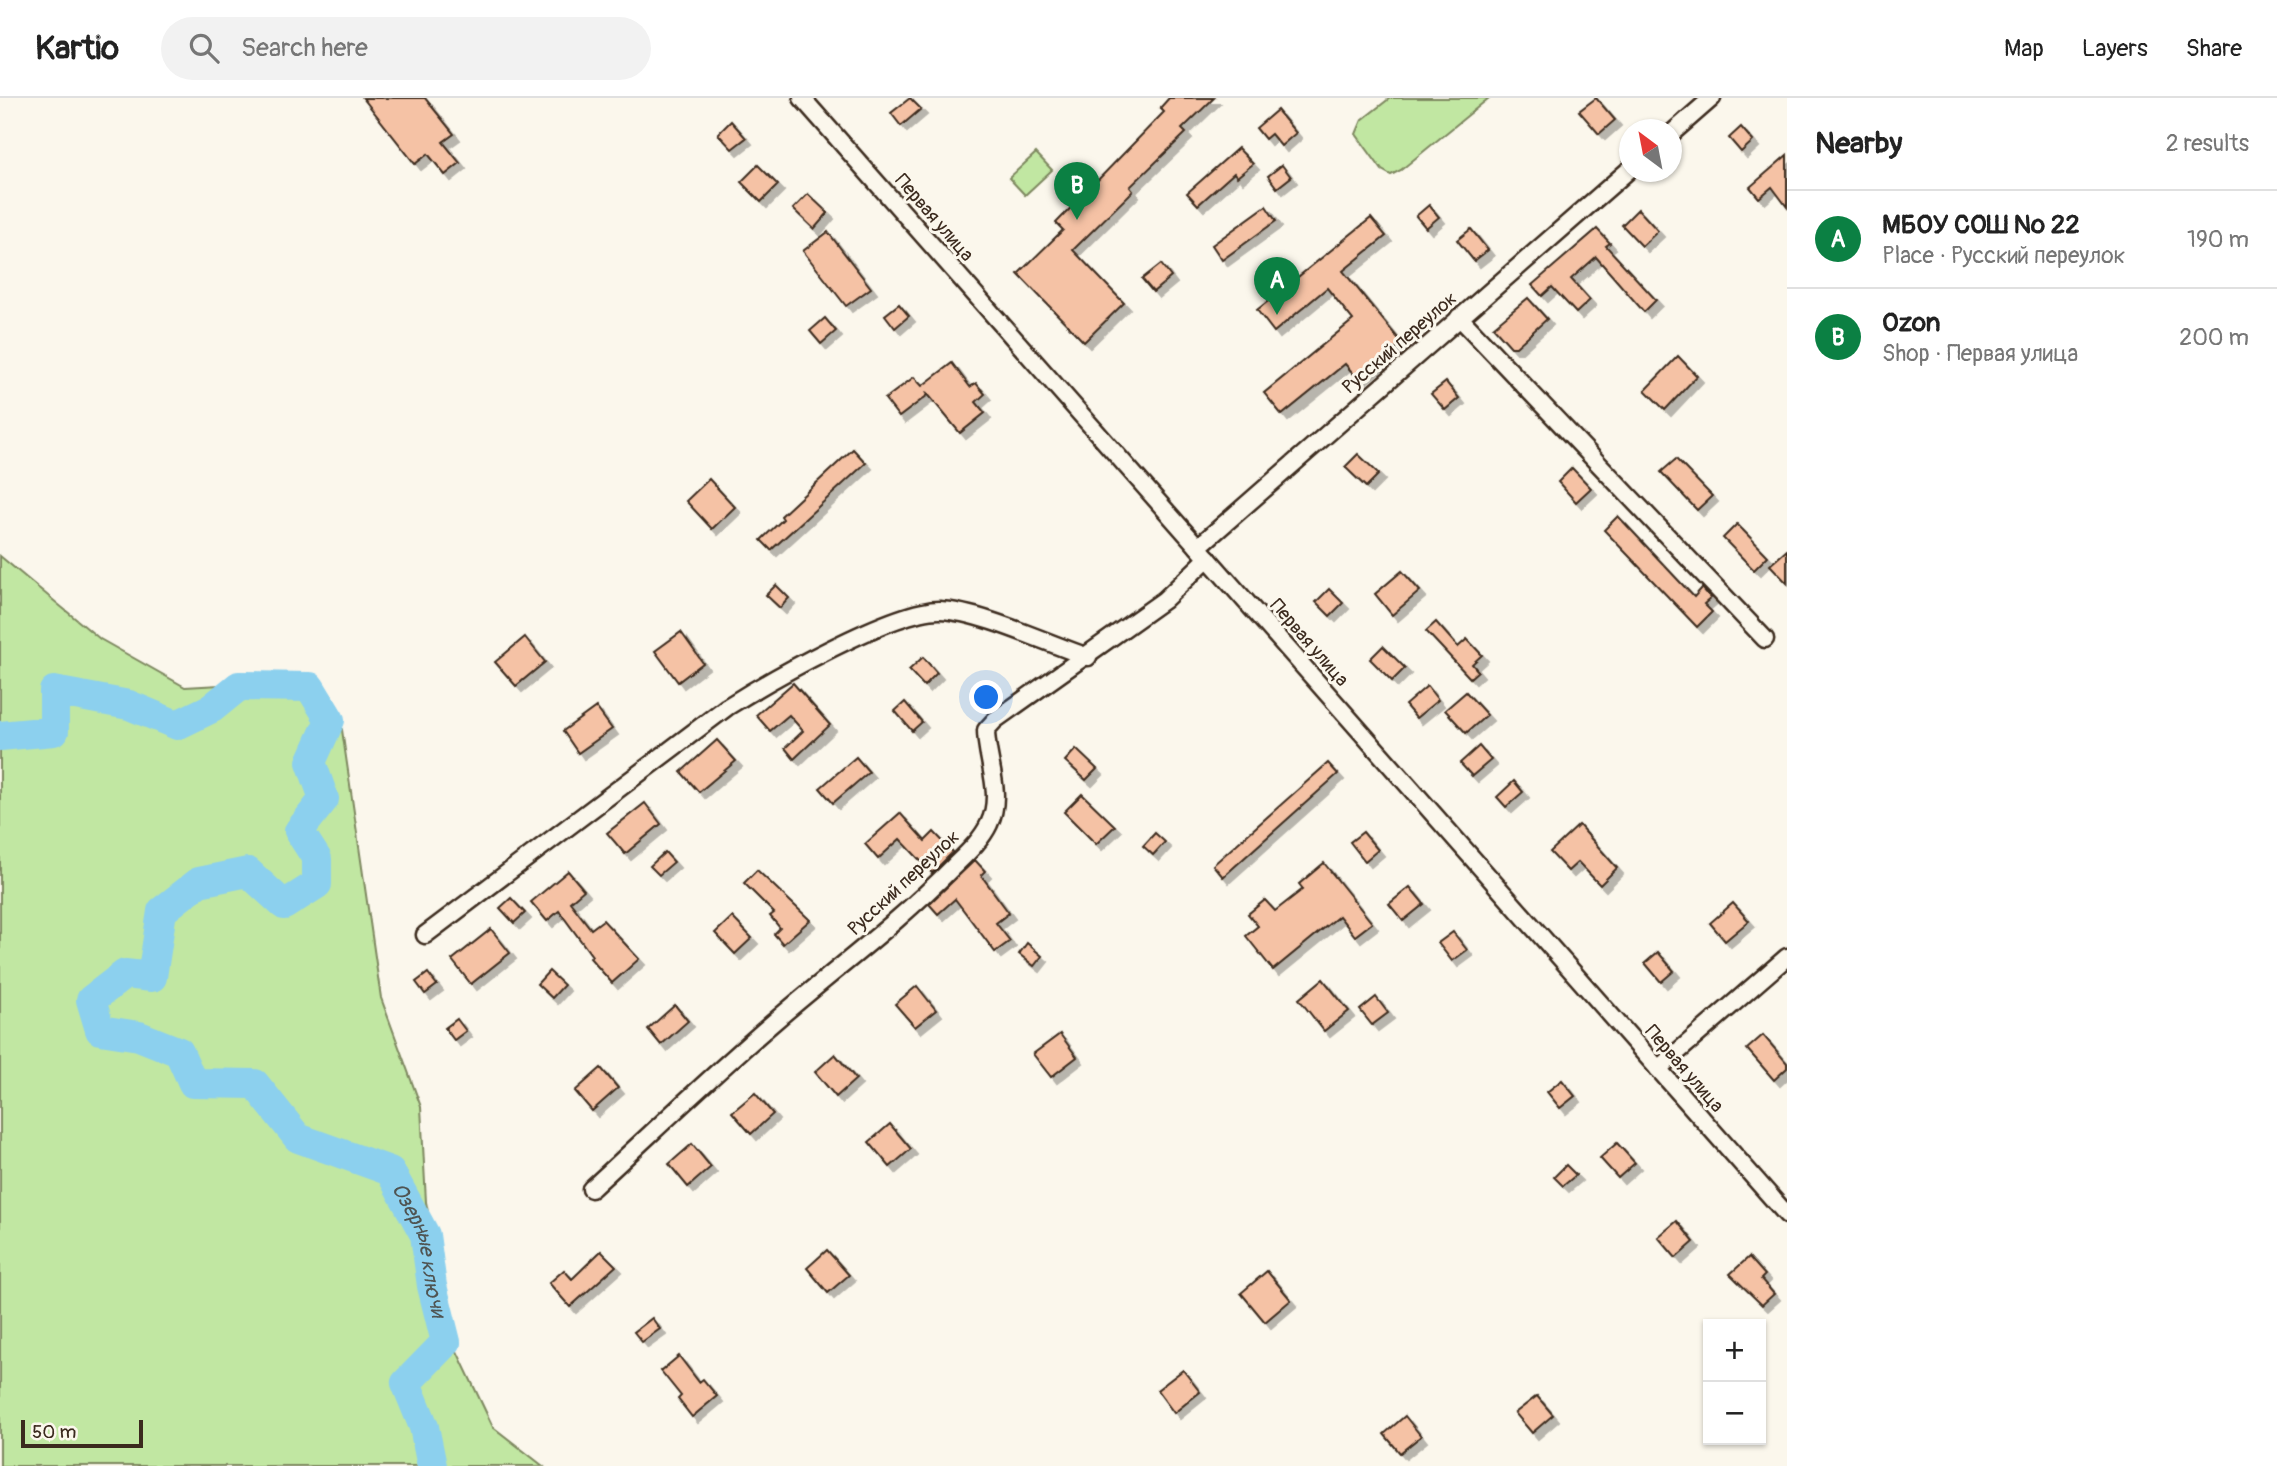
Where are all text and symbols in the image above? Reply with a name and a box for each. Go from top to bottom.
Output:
search box [161,17,651,80]
text: Kartio [35,28,119,69]
icon: search [185,29,223,67]
text: Search here [241,32,368,64]
text: Map [2004,34,2044,63]
text: Layers [2082,34,2148,63]
text: Share [2186,34,2242,63]
north arrow [1619,119,1682,182]
text: Nearby [1815,125,1902,162]
text: 2 results [2166,129,2249,158]
pin: B [1054,162,1100,220]
street label: Первая улица [890,169,979,267]
text: МБОУ СОШ № 22 [1882,209,2080,241]
text: A [1831,225,1845,254]
text: 190 m [2187,225,2249,254]
text: Place · Русский переулок [1882,241,2125,270]
pin: A [1254,257,1300,315]
street label: Русский переулок [1337,286,1462,399]
text: Ozon [1882,307,1940,339]
text: B [1831,323,1845,352]
text: 200 m [2179,323,2249,352]
text: Shop · Первая улица [1882,339,2078,368]
street label: Первая улица [1265,594,1354,692]
your location [969,680,1003,714]
street label: Русский переулок [843,825,965,941]
street label: Первая улица [1640,1020,1729,1118]
water label: Озерные ключи [385,1178,453,1323]
map controls [1703,1319,1766,1445]
button: + [1703,1319,1766,1382]
button: − [1703,1382,1766,1445]
scale bar [21,1417,144,1449]
text: 50 m [32,1420,76,1444]

